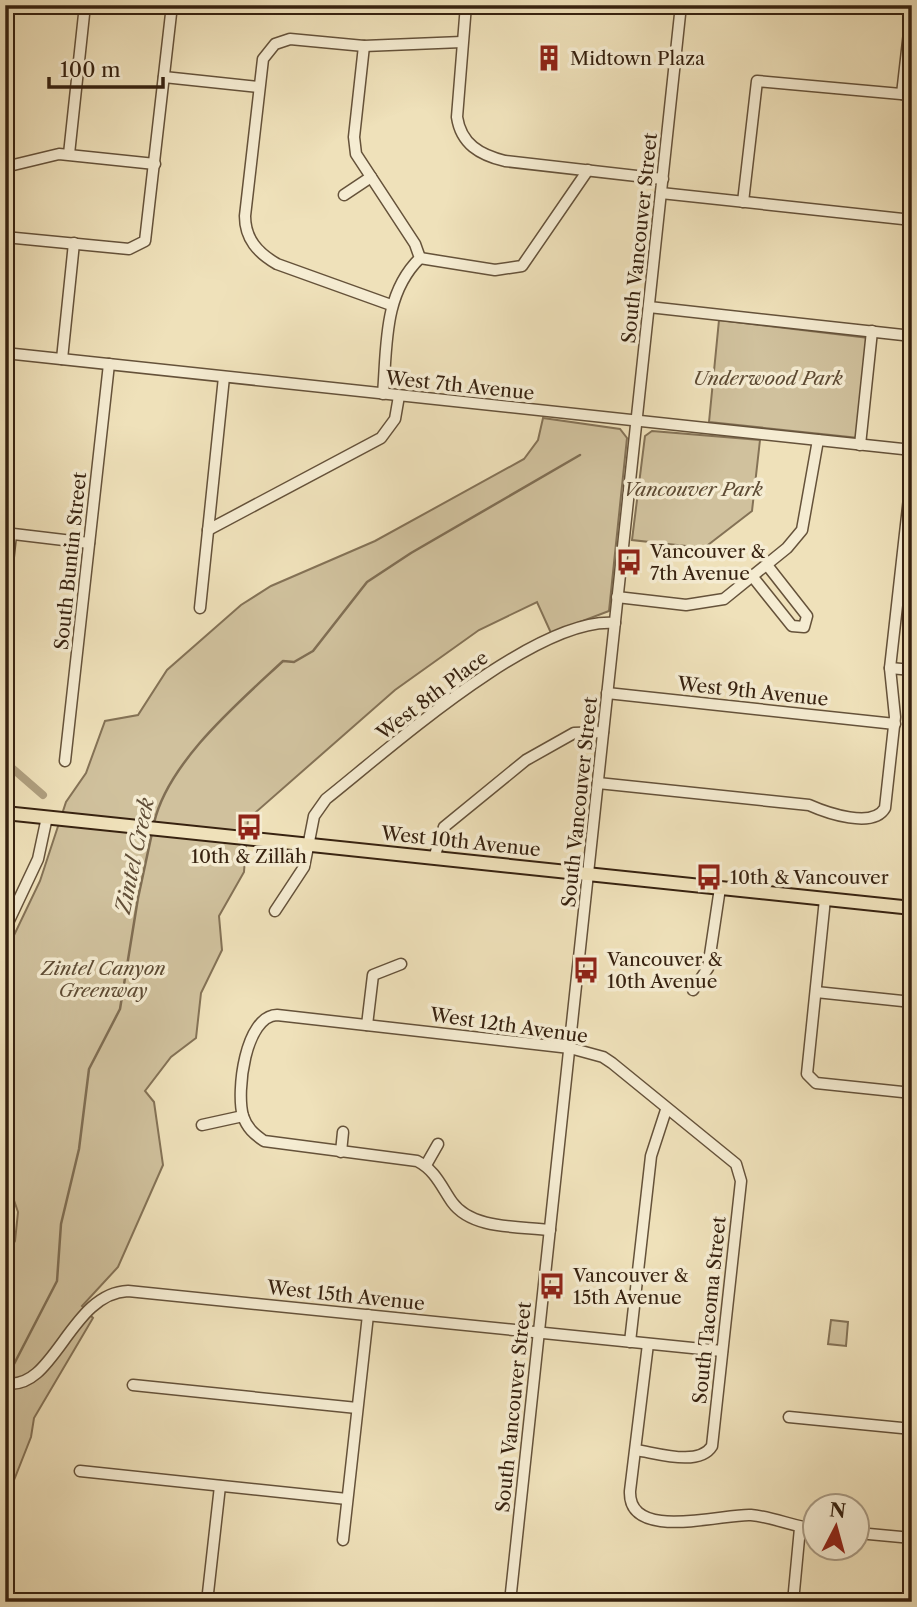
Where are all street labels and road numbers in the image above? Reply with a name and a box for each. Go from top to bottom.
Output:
street label: South Vancouver Street [617,131,662,344]
street label: West 7th Avenue [383,366,536,405]
street label: South Buntin Street [50,471,91,651]
street label: West 8th Place [371,646,493,745]
street label: West 9th Avenue [675,672,829,711]
street label: South Vancouver Street [557,695,602,908]
street label: West 10th Avenue [379,822,542,861]
street label: West 12th Avenue [428,1003,589,1048]
street label: South Tacoma Street [688,1215,731,1405]
street label: West 15th Avenue [265,1276,426,1315]
street label: South Vancouver Street [491,1300,536,1513]

